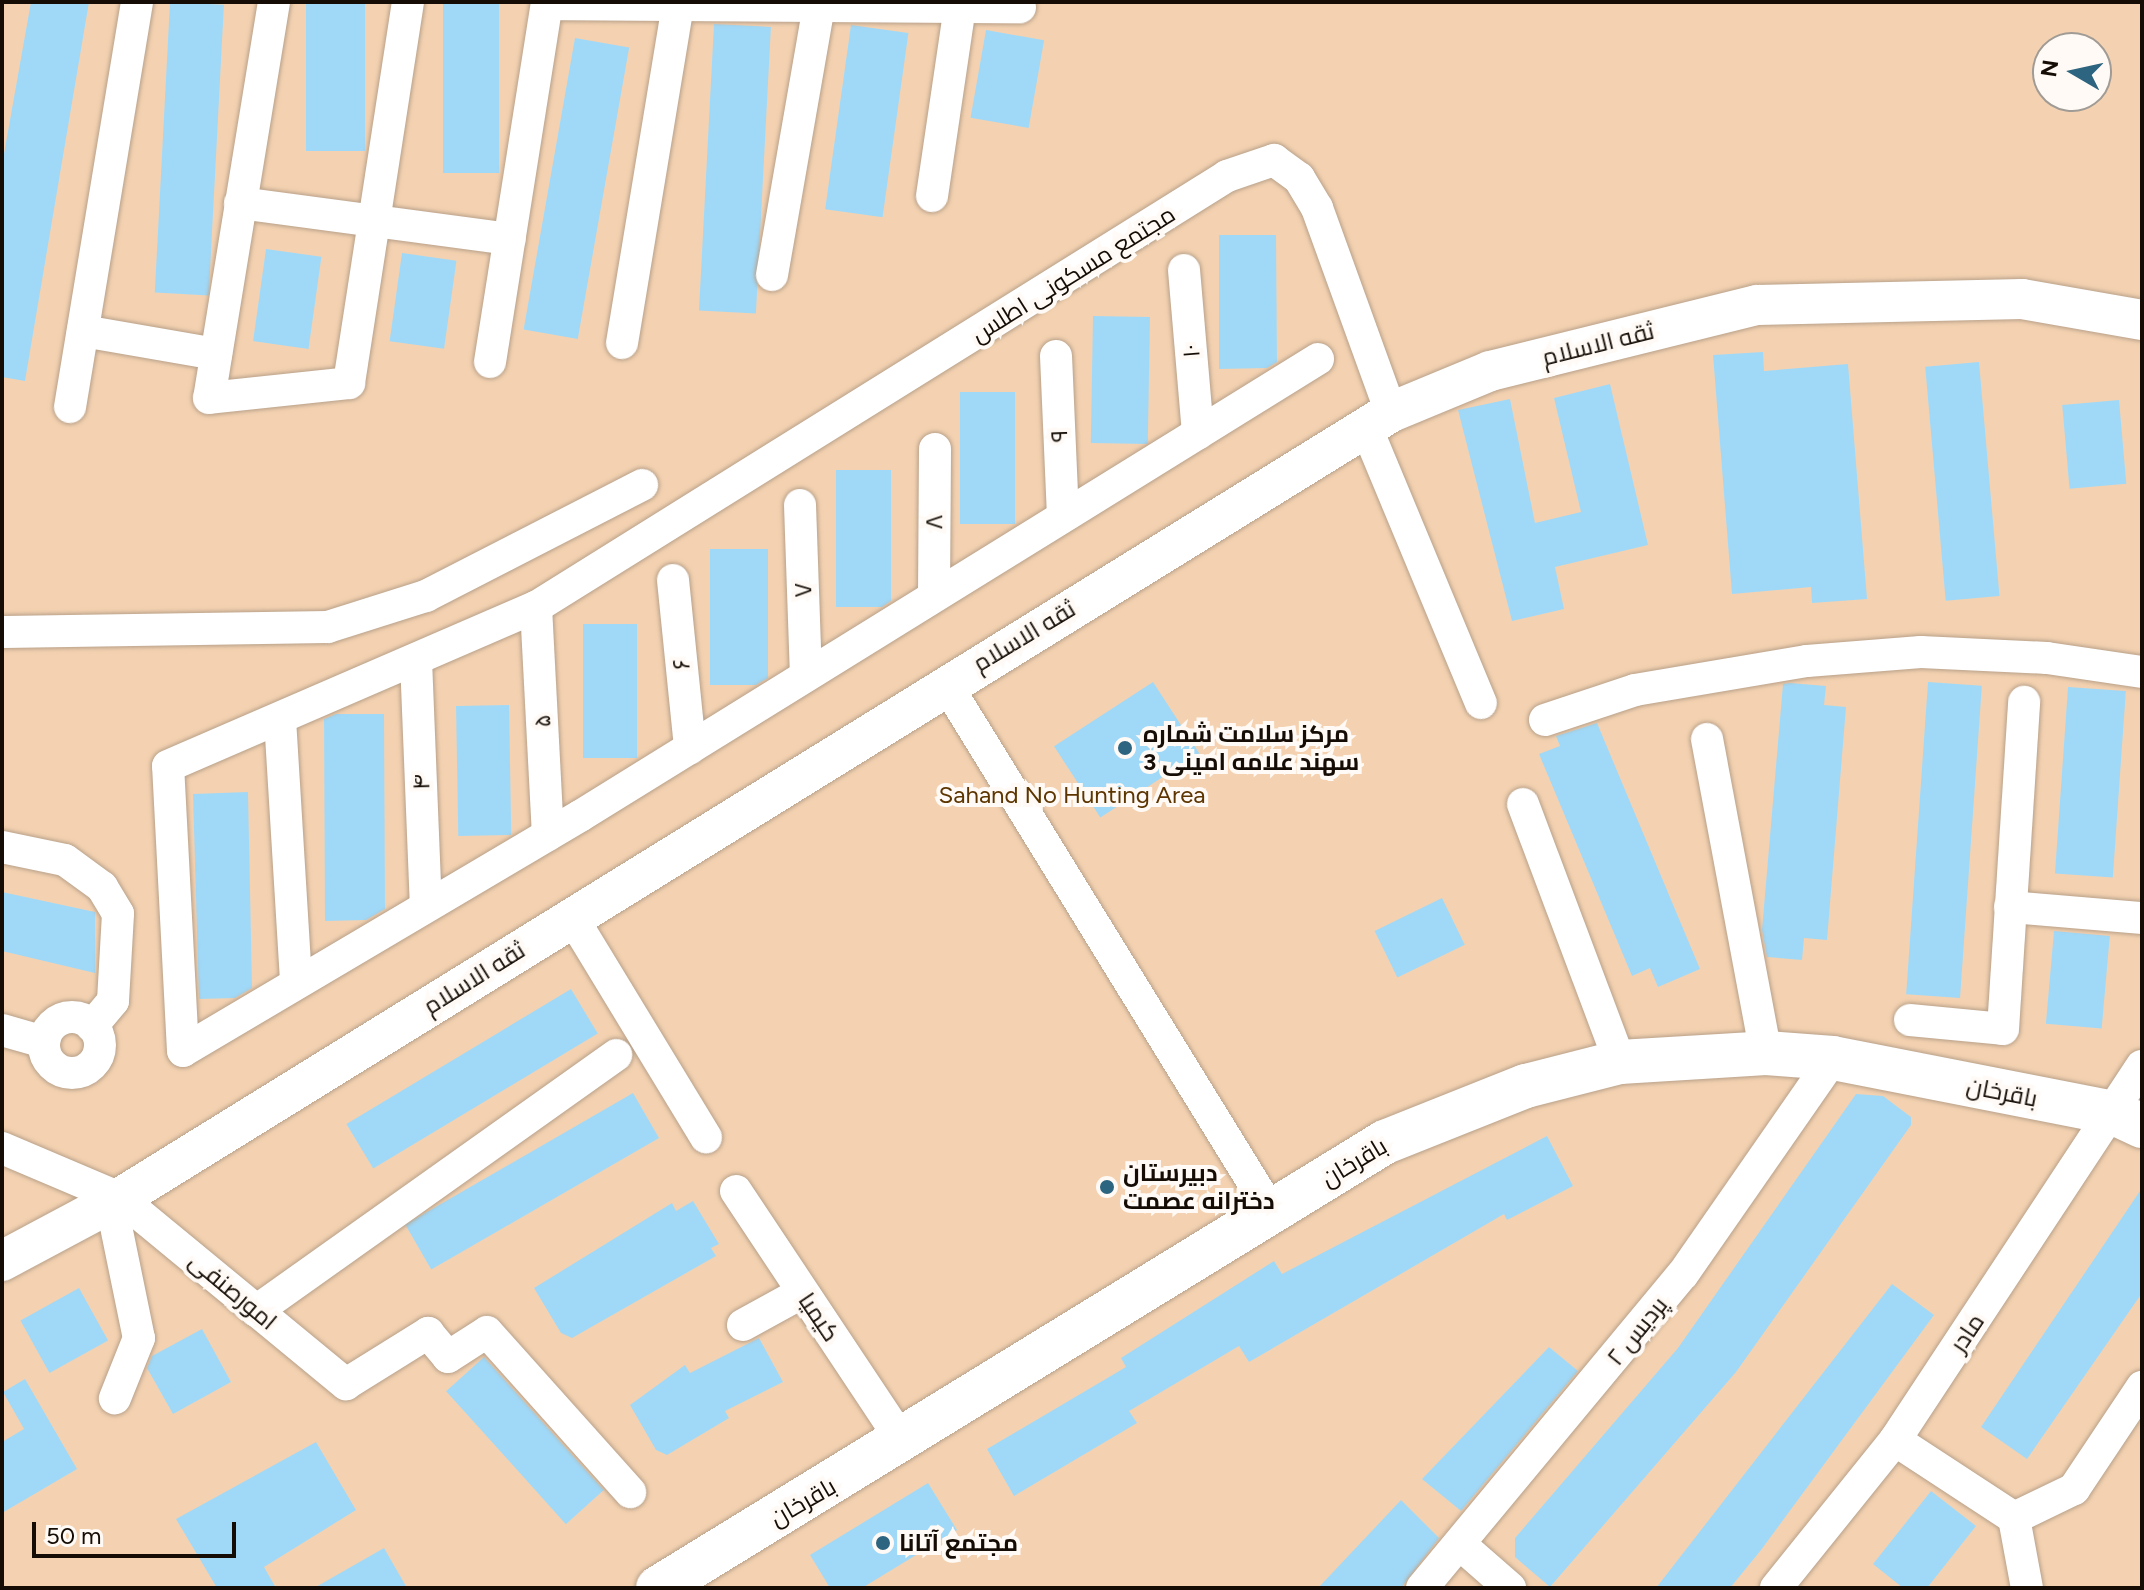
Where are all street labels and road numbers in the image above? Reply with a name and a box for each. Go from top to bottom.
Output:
street label: مجتمع مسکونی اطلس [966,200,1180,348]
street label: ثقه الاسلام [1539,316,1657,372]
street label: ۱۰ [1176,343,1206,359]
street label: ۹ [1044,429,1074,443]
street label: ۸ [920,515,948,529]
street label: ۷ [788,582,818,598]
street label: ثقه الاسلام [968,594,1080,678]
street label: ۶ [666,657,696,671]
street label: ۵ [527,714,557,728]
street label: ۴ [406,774,436,790]
street label: ثقه الاسلام [418,935,530,1021]
street label: باقرخان [1964,1071,2040,1113]
street label: باقرخان [1316,1131,1392,1193]
street label: امورصنفی [183,1246,283,1336]
street label: کیمیا [792,1287,846,1347]
street label: پردیس ۲ [1601,1291,1673,1371]
street label: مادر [1944,1308,1990,1358]
street label: باقرخان [765,1472,841,1532]

